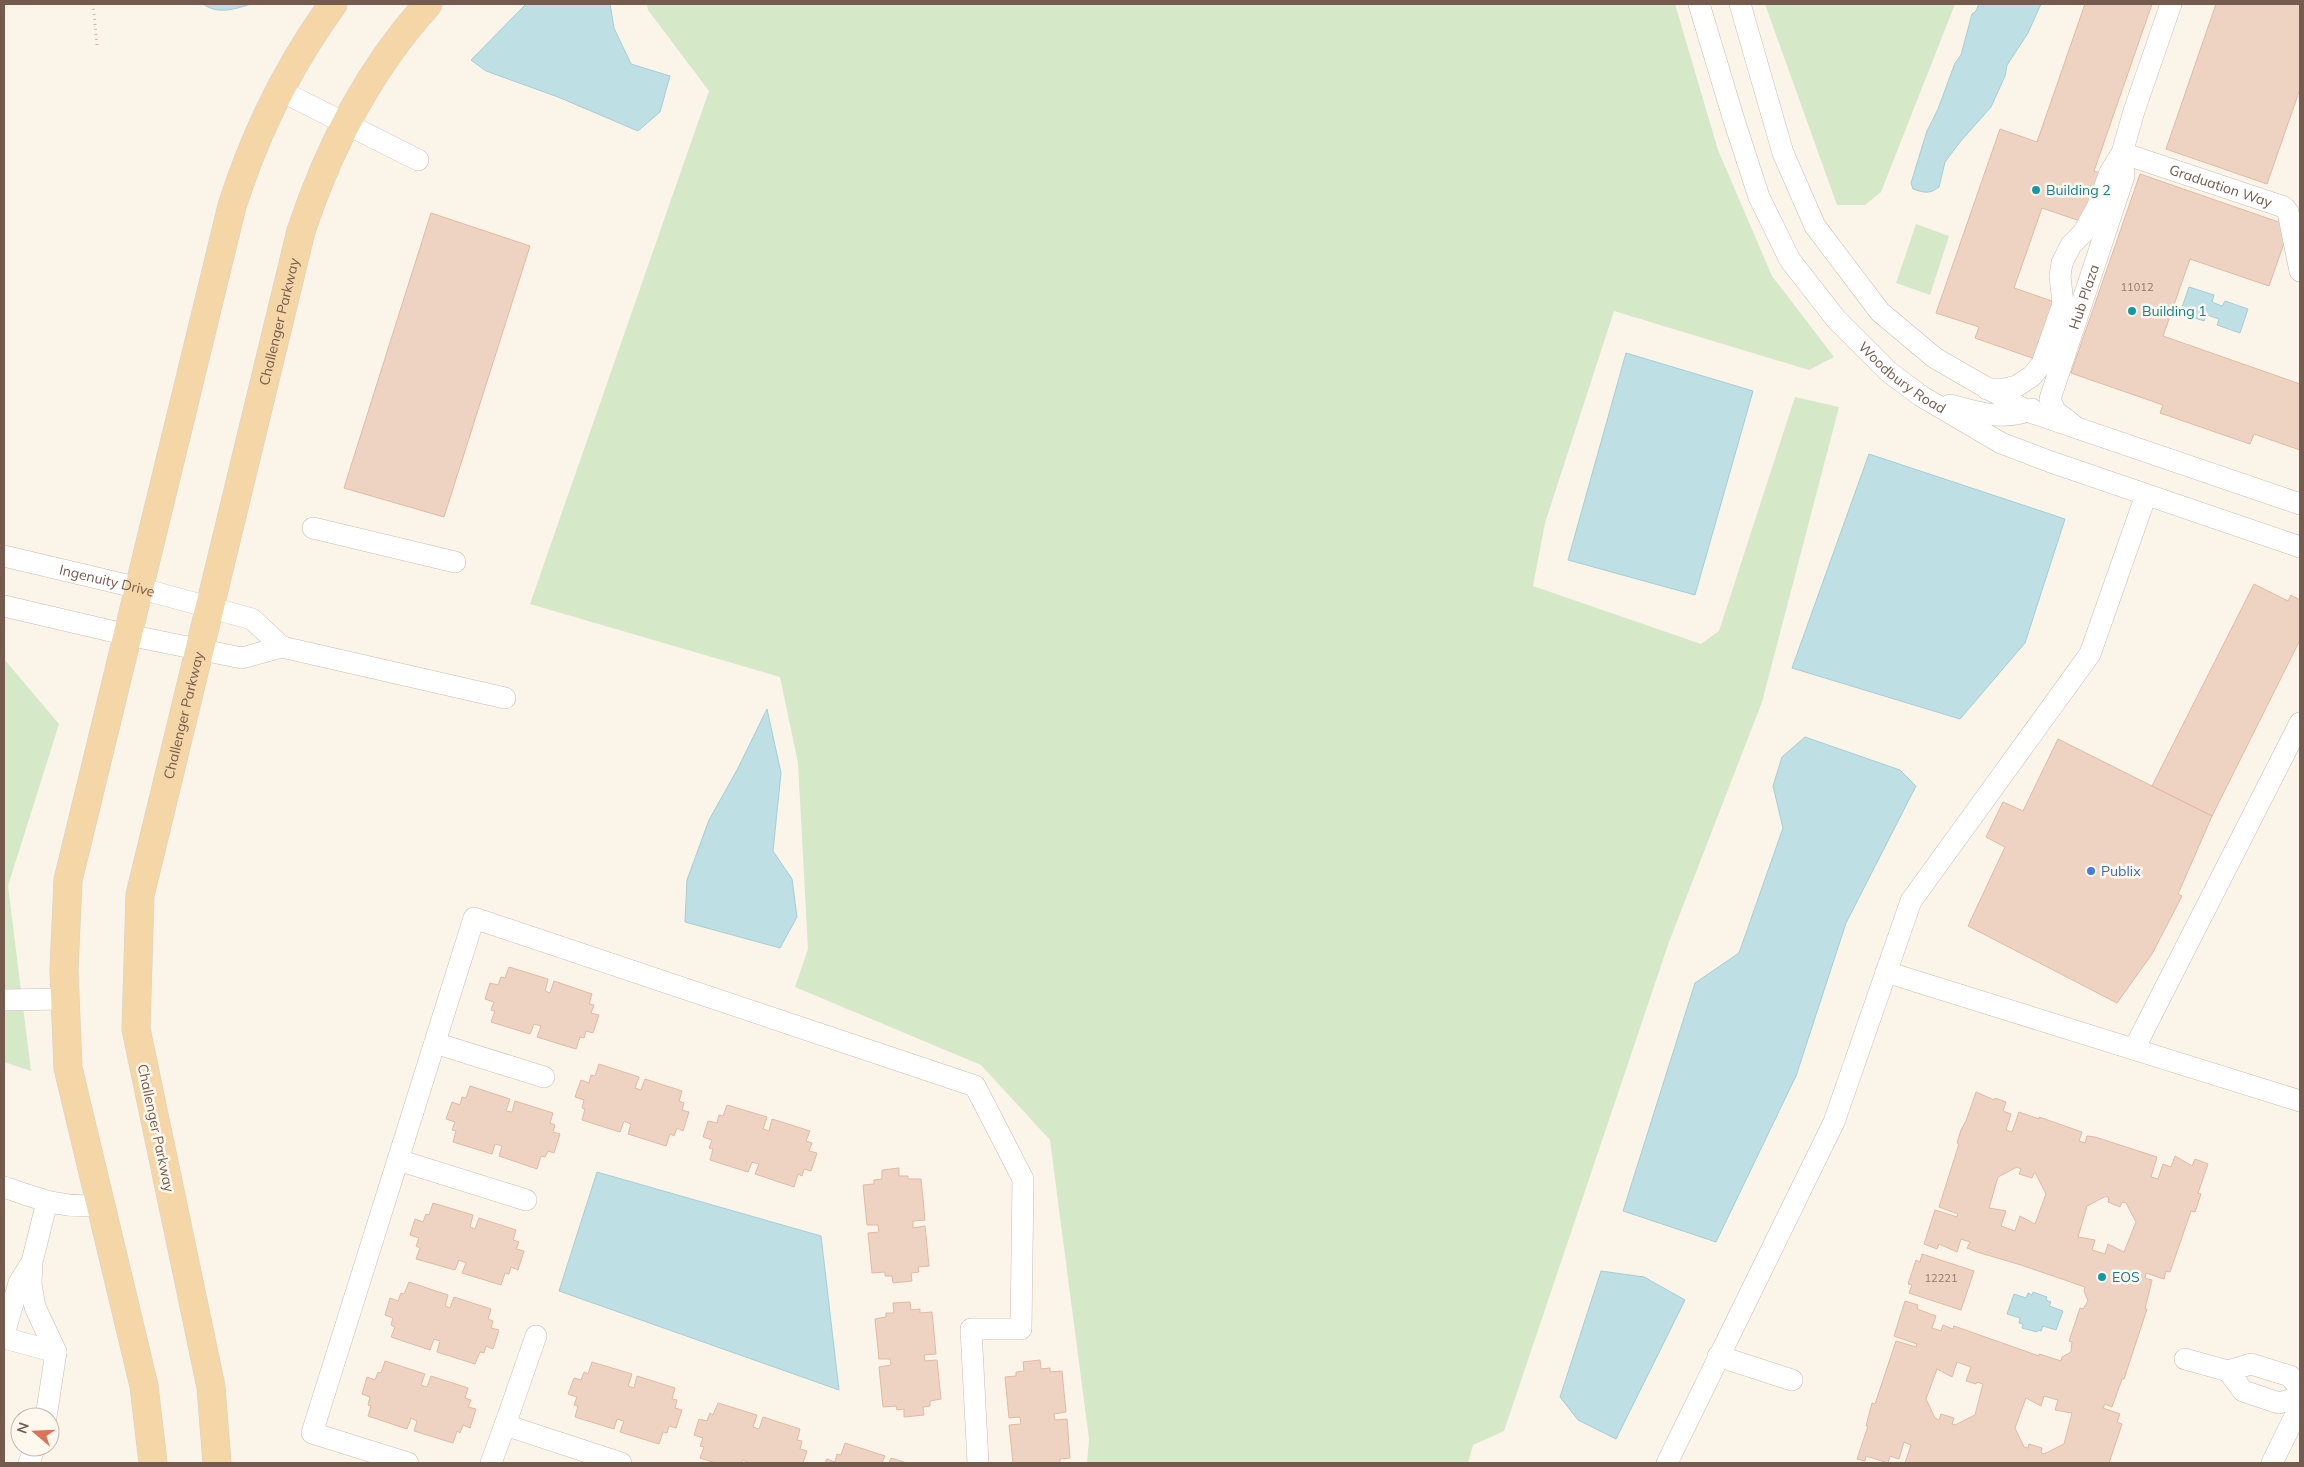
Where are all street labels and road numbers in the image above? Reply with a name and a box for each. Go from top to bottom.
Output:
street label: Graduation Way [2167,160,2275,212]
street label: Challenger Parkway [255,256,303,387]
street label: Hub Plaza [2065,262,2103,332]
street label: Woodbury Road [1855,338,1949,418]
street label: Ingenuity Drive [58,560,157,601]
street label: Challenger Parkway [159,649,208,781]
street label: Challenger Parkway [134,1062,178,1194]

